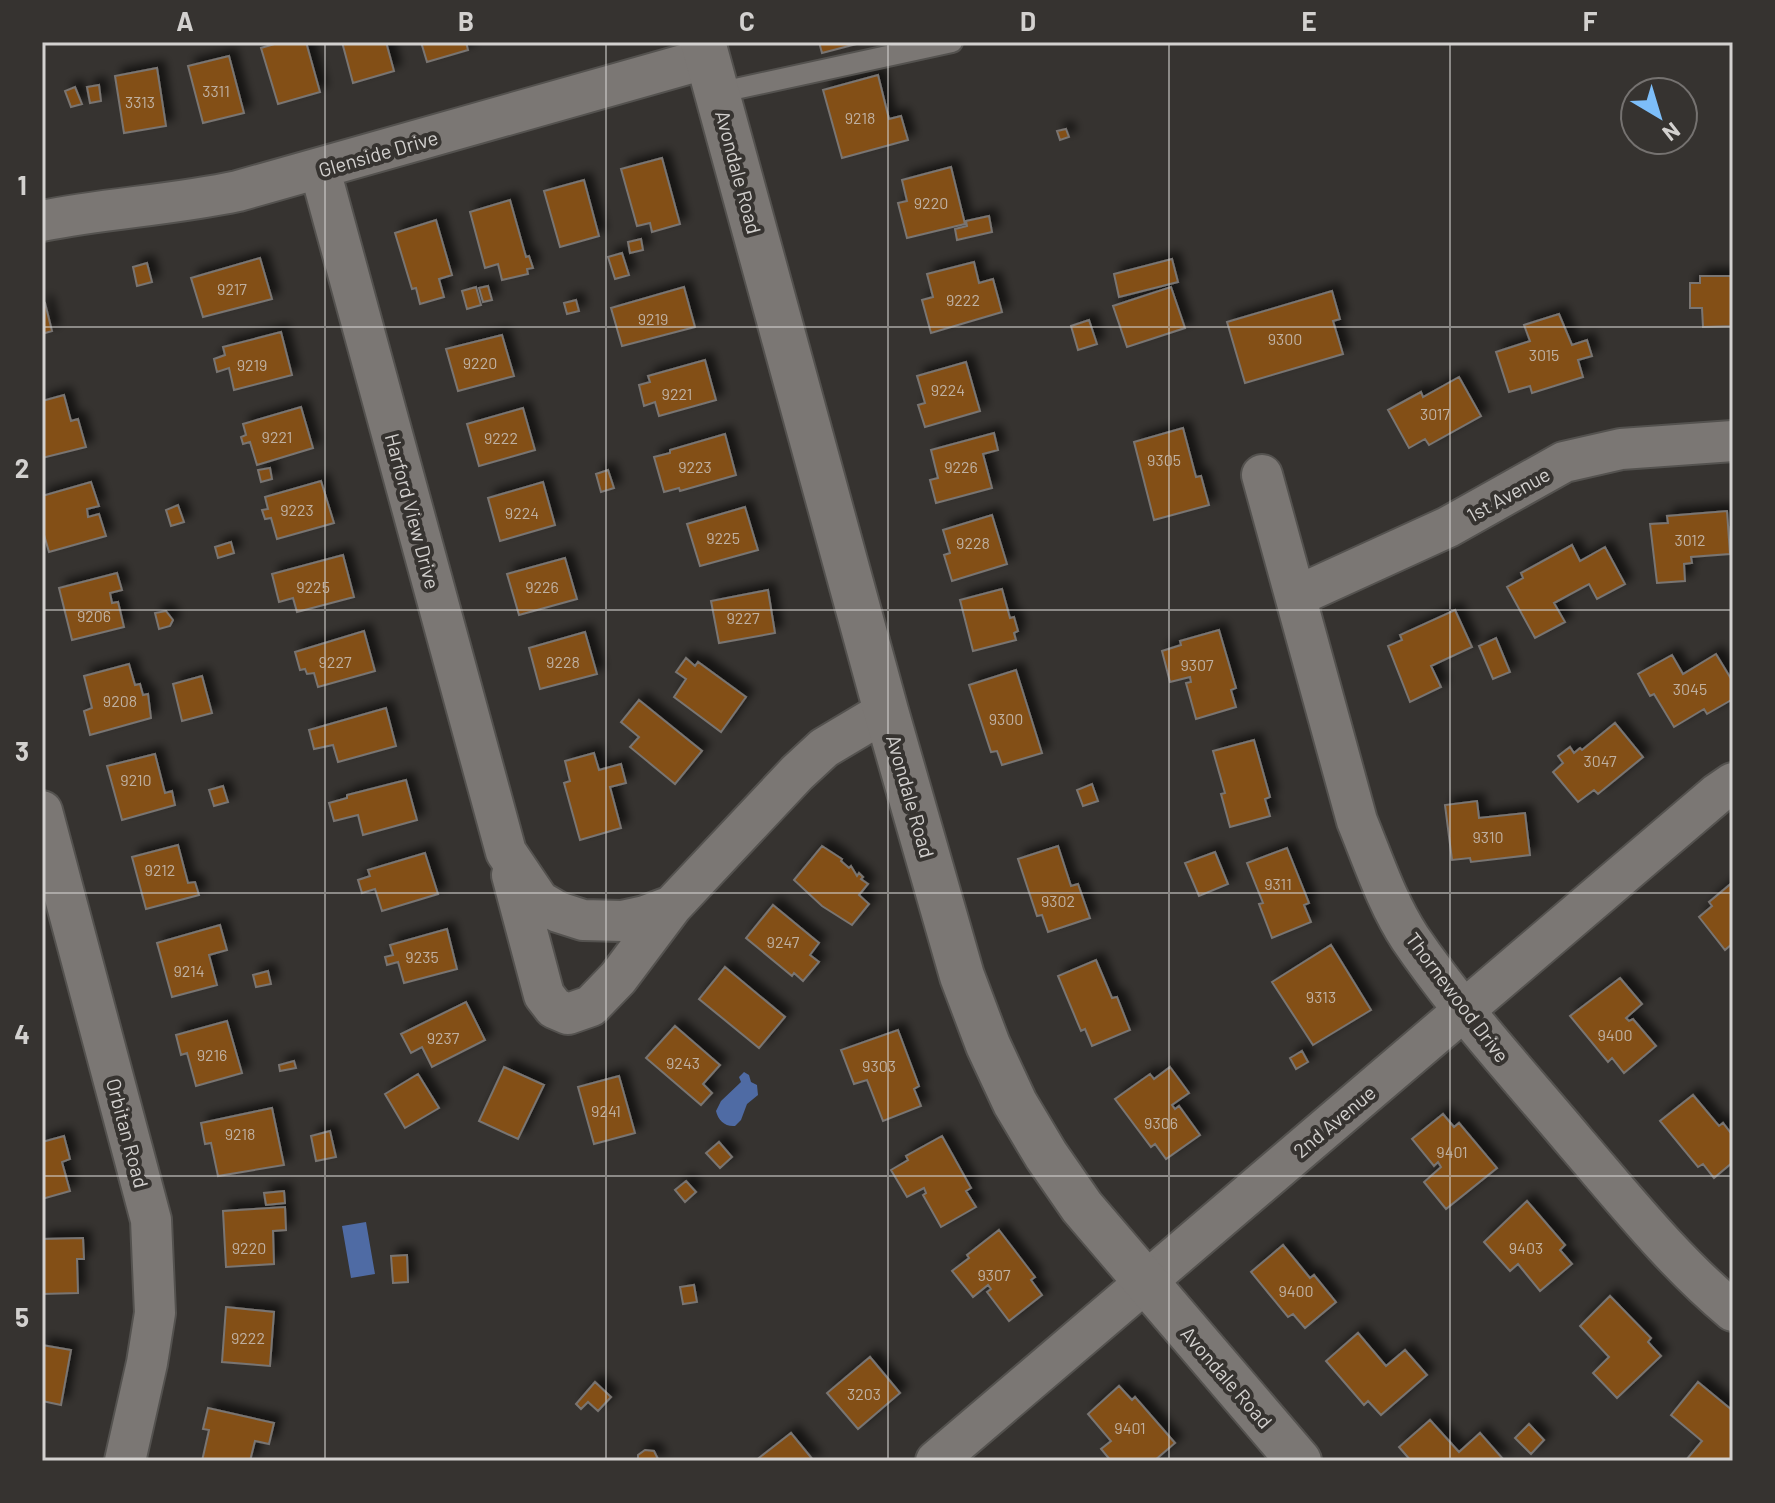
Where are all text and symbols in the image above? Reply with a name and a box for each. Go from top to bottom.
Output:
text: A [176,5,194,36]
text: B [458,5,474,36]
text: C [739,5,755,36]
text: D [1020,5,1036,36]
text: E [1301,5,1317,36]
text: F [1583,5,1598,36]
north arrow [1619,76,1699,156]
house number: 3311 [202,81,230,100]
house number: 3313 [125,92,155,111]
street label: Avondale Road [711,108,767,236]
house number: 9218 [845,108,875,127]
text: N [1658,118,1686,147]
street label: Glenside Drive [315,124,441,182]
text: 1 [17,169,27,200]
house number: 9220 [914,193,948,212]
house number: 9217 [217,279,247,298]
house number: 9222 [946,290,980,309]
house number: 9219 [638,309,668,328]
house number: 9300 [1268,329,1302,348]
house number: 3015 [1529,345,1559,364]
house number: 9220 [463,353,497,372]
house number: 9219 [237,355,267,374]
house number: 9224 [931,380,965,399]
house number: 9221 [662,384,692,403]
house number: 3017 [1420,404,1450,423]
house number: 9221 [262,427,292,446]
house number: 9222 [484,428,518,447]
street label: Harford View Drive [381,430,445,592]
house number: 9305 [1147,450,1181,469]
text: 2 [15,452,29,483]
house number: 9223 [678,457,712,476]
house number: 9226 [944,457,978,476]
street label: 1st Avenue [1462,461,1554,527]
house number: 9223 [280,500,314,519]
house number: 9224 [505,503,539,522]
house number: 9225 [706,528,740,547]
house number: 3012 [1674,530,1706,549]
house number: 9228 [956,533,990,552]
house number: 9225 [296,577,330,596]
house number: 9226 [525,577,559,596]
house number: 9206 [77,606,111,625]
house number: 9227 [726,608,760,627]
house number: 9227 [318,652,352,671]
house number: 9228 [546,652,580,671]
house number: 9307 [1180,655,1214,674]
house number: 3045 [1673,679,1707,698]
house number: 9208 [103,691,137,710]
house number: 9300 [989,709,1023,728]
street label: Avondale Road [882,732,940,860]
text: 3 [15,735,29,766]
house number: 3047 [1583,751,1617,770]
house number: 9210 [120,770,152,789]
house number: 9310 [1472,827,1504,846]
house number: 9212 [145,860,175,879]
house number: 9311 [1264,874,1292,893]
house number: 9302 [1041,891,1075,910]
street label: Thornewood Drive [1401,927,1515,1067]
house number: 9247 [767,932,800,951]
house number: 9235 [405,947,439,966]
house number: 9214 [173,961,205,980]
house number: 9313 [1306,987,1336,1006]
text: 4 [14,1018,30,1049]
house number: 9400 [1597,1025,1633,1044]
house number: 9237 [427,1028,460,1047]
house number: 9216 [197,1045,227,1064]
house number: 9243 [666,1053,700,1072]
house number: 9303 [862,1056,896,1075]
street label: Orbitan Road [102,1076,154,1190]
street label: 2nd Avenue [1288,1080,1380,1162]
house number: 9241 [591,1101,621,1120]
house number: 9306 [1144,1113,1178,1132]
house number: 9218 [225,1124,255,1143]
house number: 9401 [1436,1142,1468,1161]
house number: 9220 [232,1238,266,1257]
house number: 9403 [1509,1238,1543,1257]
house number: 9307 [977,1265,1011,1284]
house number: 9400 [1278,1281,1314,1300]
text: 5 [15,1301,29,1332]
street label: Avondale Road [1176,1321,1278,1433]
house number: 9222 [231,1328,265,1347]
house number: 3203 [847,1384,881,1403]
house number: 9401 [1114,1418,1146,1437]

